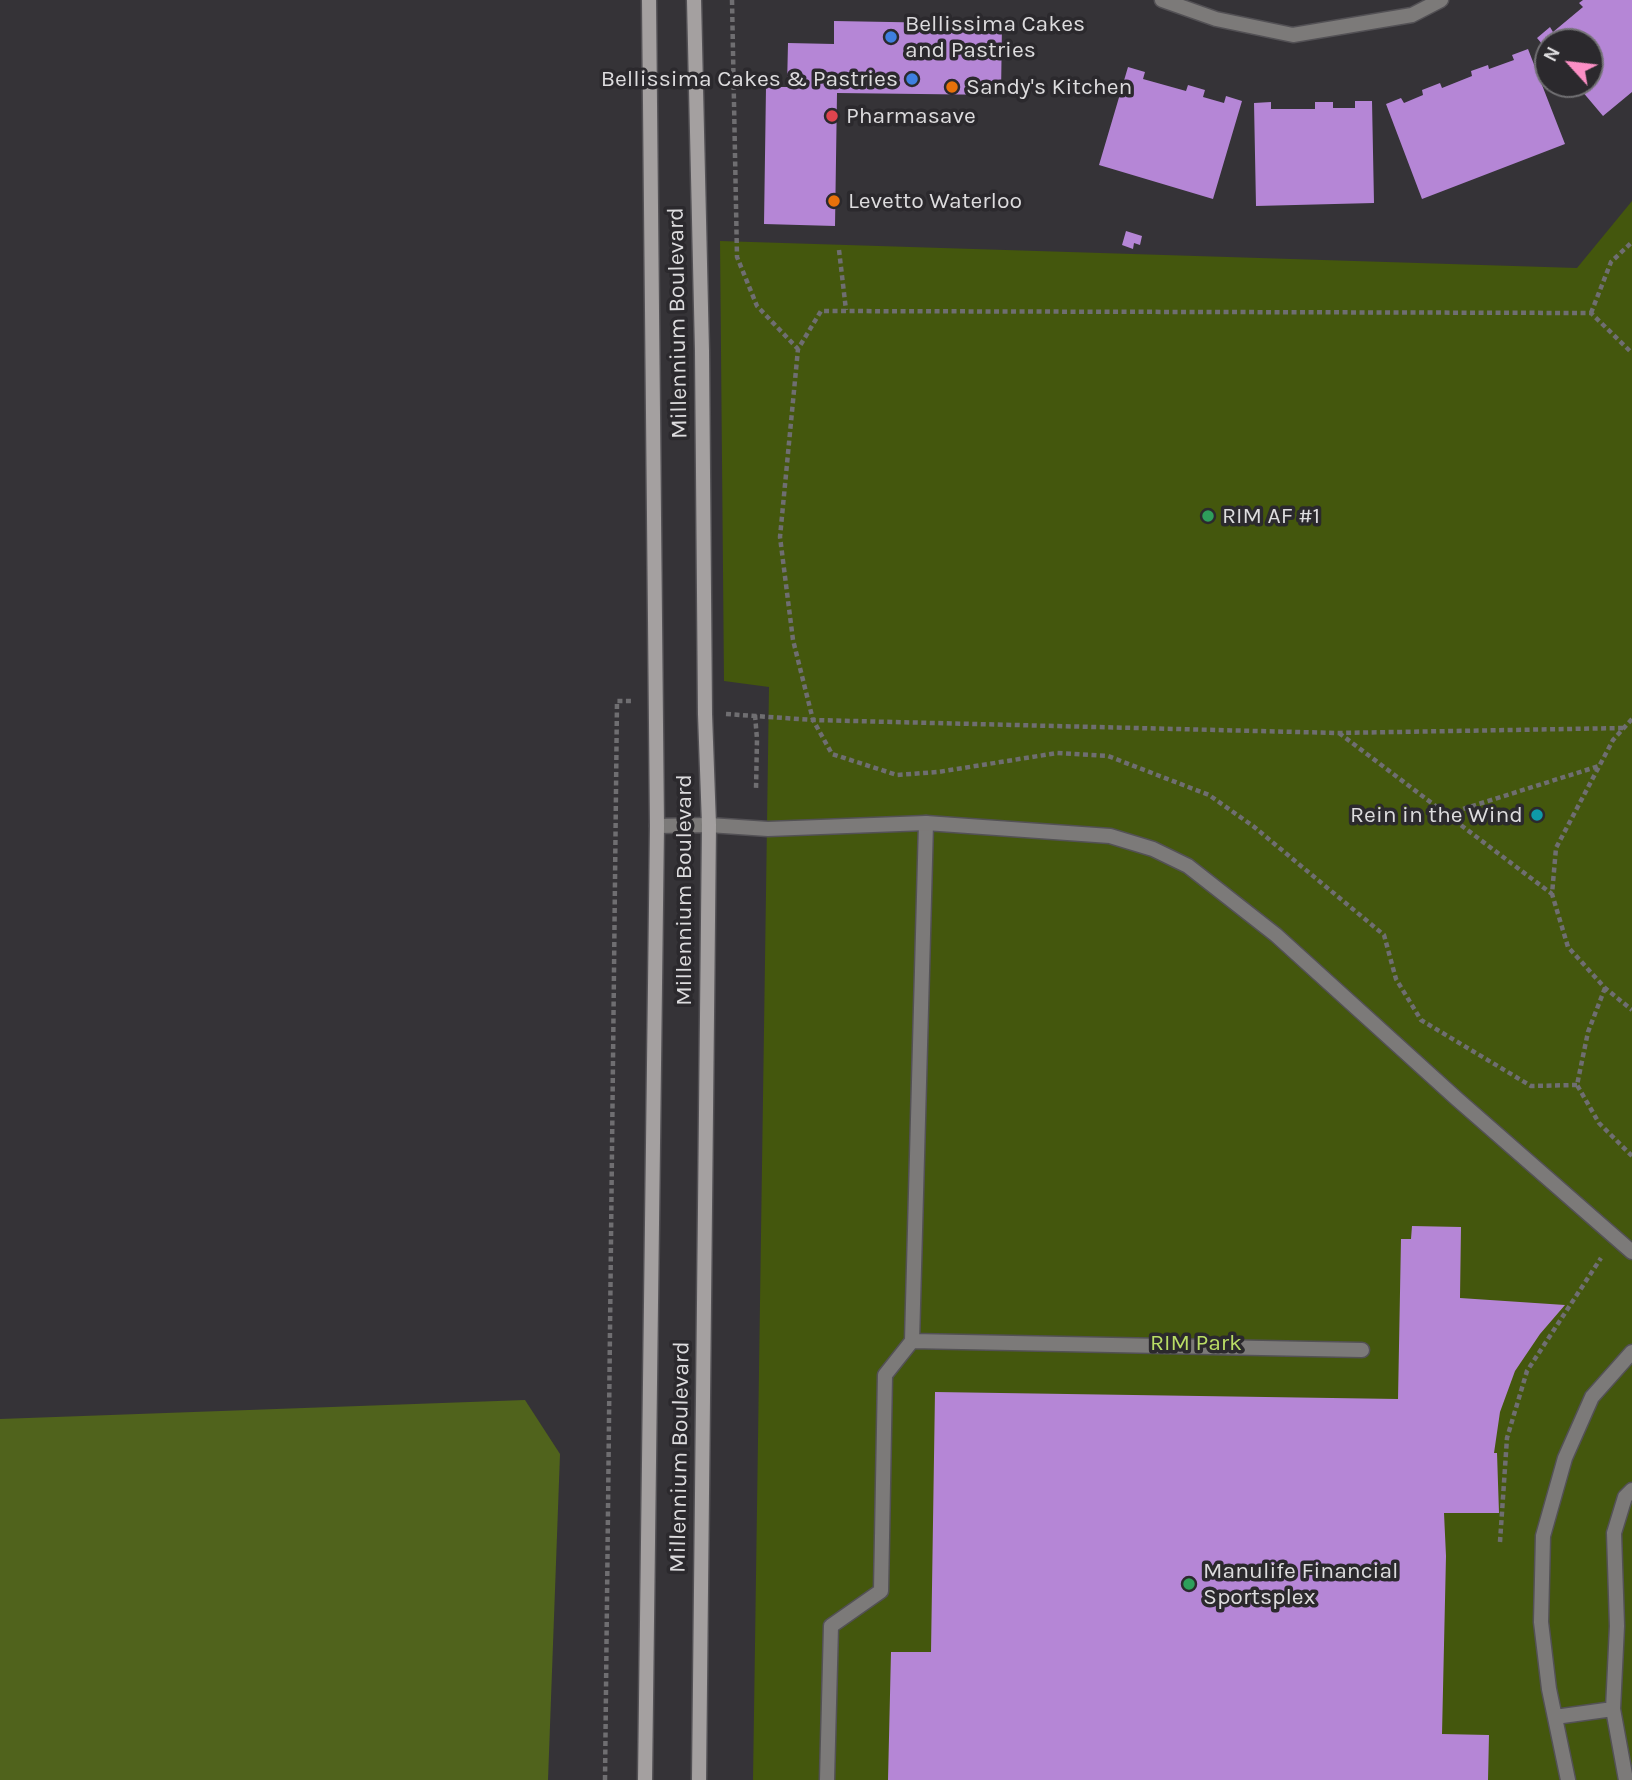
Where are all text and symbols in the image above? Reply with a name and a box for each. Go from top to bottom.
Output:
place label: Bellissima Cakes and Pastries [905,10,1085,64]
north arrow [1534,28,1604,98]
marker: Bellissima Cakes and Pastries [883,29,899,45]
text: N [1539,43,1565,65]
place label: Bellissima Cakes & Pastries [601,65,898,93]
marker: Bellissima Cakes & Pastries [904,71,920,87]
place label: Sandy's Kitchen [966,73,1132,101]
marker: Sandy's Kitchen [944,79,960,95]
place label: Pharmasave [846,102,976,130]
marker: Pharmasave [824,108,840,124]
place label: Levetto Waterloo [848,187,1022,215]
marker: Levetto Waterloo [826,193,842,209]
street label: Millennium Boulevard [662,207,694,439]
place label: RIM AF #1 [1222,502,1320,530]
marker: RIM AF #1 [1200,508,1216,524]
street label: Millennium Boulevard [670,774,698,1006]
place label: Rein in the Wind [1350,801,1523,829]
marker: Rein in the Wind [1529,807,1545,823]
park label: RIM Park [1150,1329,1242,1357]
street label: Millennium Boulevard [664,1341,696,1573]
place label: Manulife Financial Sportsplex [1203,1557,1399,1611]
marker: Manulife Financial Sportsplex [1181,1576,1197,1592]

